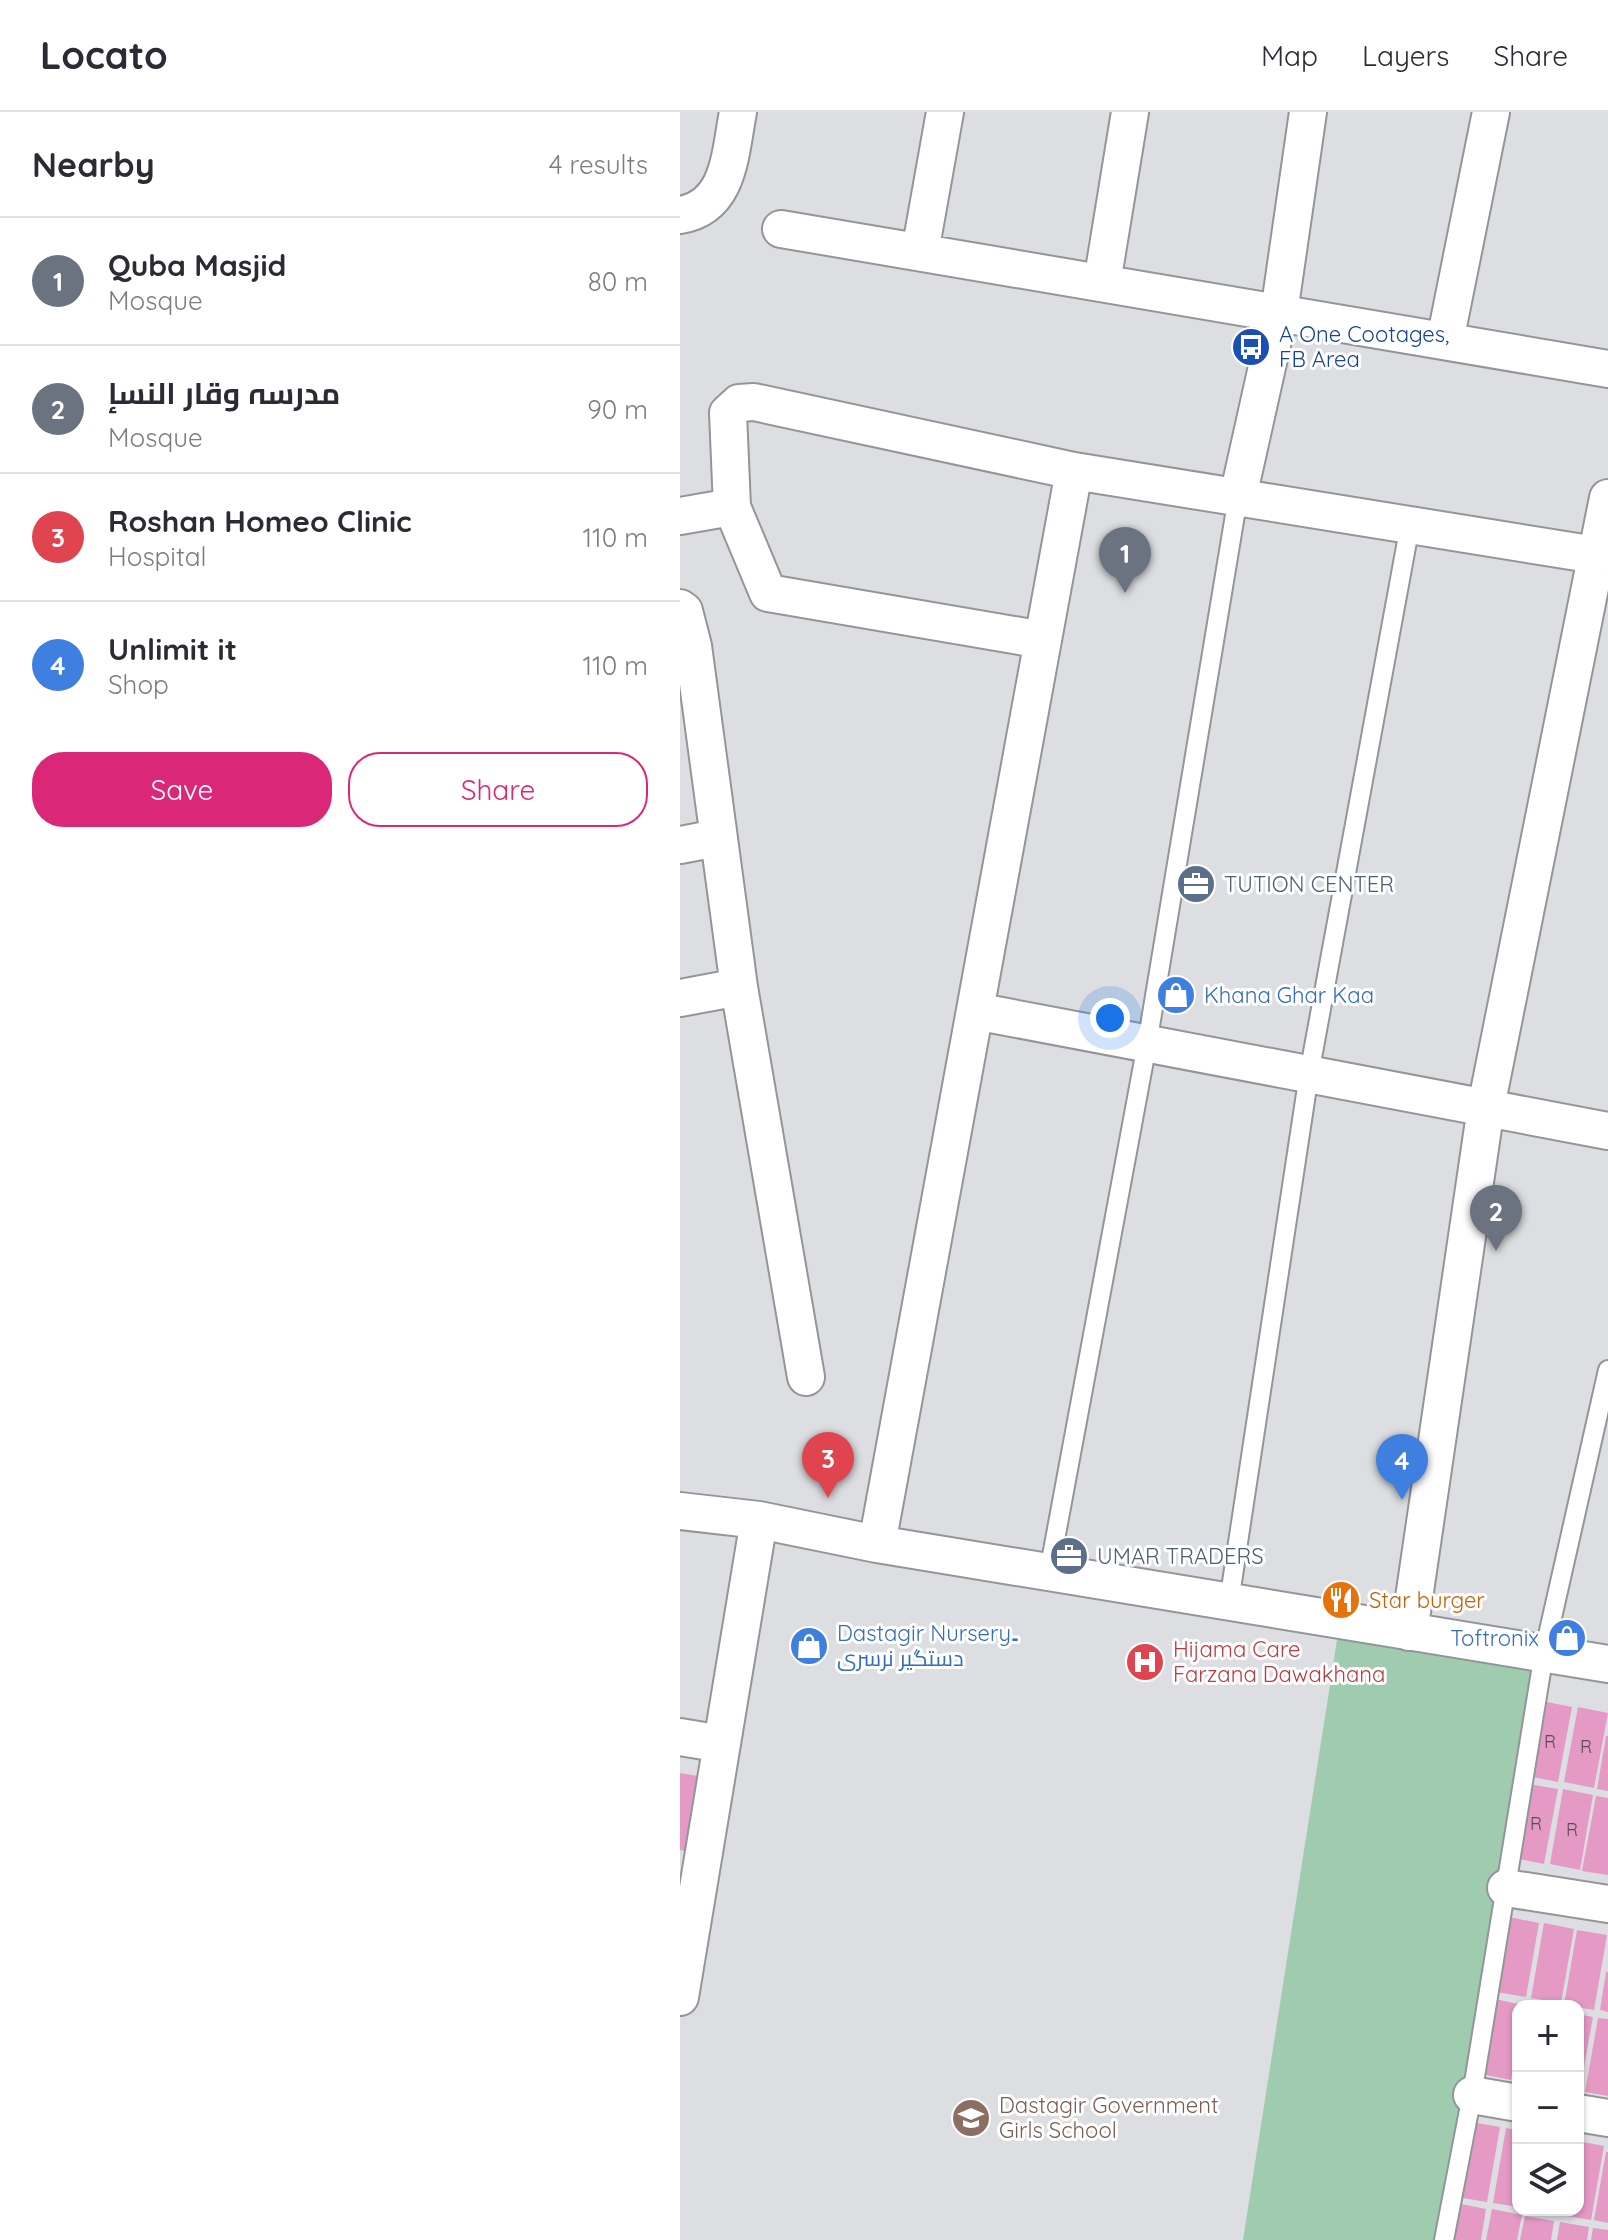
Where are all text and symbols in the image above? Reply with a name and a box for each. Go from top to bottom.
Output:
text: Locato [40,31,168,79]
text: Map [1261,38,1318,73]
text: Layers [1362,38,1449,73]
text: Share [1493,38,1568,73]
text: Nearby [32,143,155,186]
text: 4 results [549,148,648,181]
text: Quba Masjid [108,246,286,284]
text: 1 [53,265,63,298]
text: 80 m [588,265,648,298]
text: Mosque [108,284,203,317]
place label: A One Cootages, FB Area [1279,320,1449,373]
bus stop icon: A One Cootages, FB Area [1230,326,1272,368]
text: مدرسہ وقار النسإ [108,374,340,412]
text: 2 [51,393,65,426]
text: 90 m [587,393,648,426]
text: Mosque [108,421,203,454]
text: Roshan Homeo Clinic [108,502,412,540]
text: 3 [51,521,65,554]
text: 110 m [582,521,648,554]
pin: 1 [1099,527,1151,593]
text: Hospital [108,540,207,573]
text: Unlimit it [108,630,237,668]
text: 4 [50,649,66,682]
text: 110 m [582,649,648,682]
text: Shop [108,668,169,701]
button: Save [32,752,332,827]
button: Share [348,752,648,827]
office icon: TUTION CENTER [1175,863,1217,905]
place label: TUTION CENTER [1224,870,1394,898]
shop icon: Khana Ghar Kaa [1155,974,1197,1016]
place label: Khana Ghar Kaa [1204,981,1374,1009]
your location [1090,998,1130,1038]
pin: 2 [1470,1185,1522,1251]
pin: 3 [802,1432,854,1498]
pin: 4 [1376,1434,1428,1500]
office icon: UMAR TRADERS [1048,1535,1090,1577]
place label: UMAR TRADERS [1097,1542,1264,1570]
restaurant icon: Star burger [1320,1579,1362,1621]
place label: Star burger [1369,1586,1485,1614]
shop icon: Toftronix [1546,1617,1588,1659]
place label: Dastagir Nursery۔ دستگیر نرسری [837,1619,1019,1672]
place label: Toftronix [1450,1624,1539,1652]
shop icon: Dastagir Nursery۔ دستگیر نرسری [788,1625,830,1667]
place label: Hijama Care Farzana Dawakhana [1173,1635,1385,1688]
hospital icon: Hijama Care Farzana Dawakhana [1124,1641,1166,1683]
house number: R [1544,1730,1556,1753]
house number: R [1580,1735,1592,1758]
house number: R [1530,1812,1542,1835]
house number: R [1566,1818,1578,1841]
map controls [1512,2000,1584,2216]
button: + [1512,2000,1584,2072]
button: − [1512,2072,1584,2144]
place label: Dastagir Government Girls School [999,2091,1218,2144]
school or university icon: Dastagir Government Girls School [950,2097,992,2139]
button: layers [1512,2144,1584,2216]

